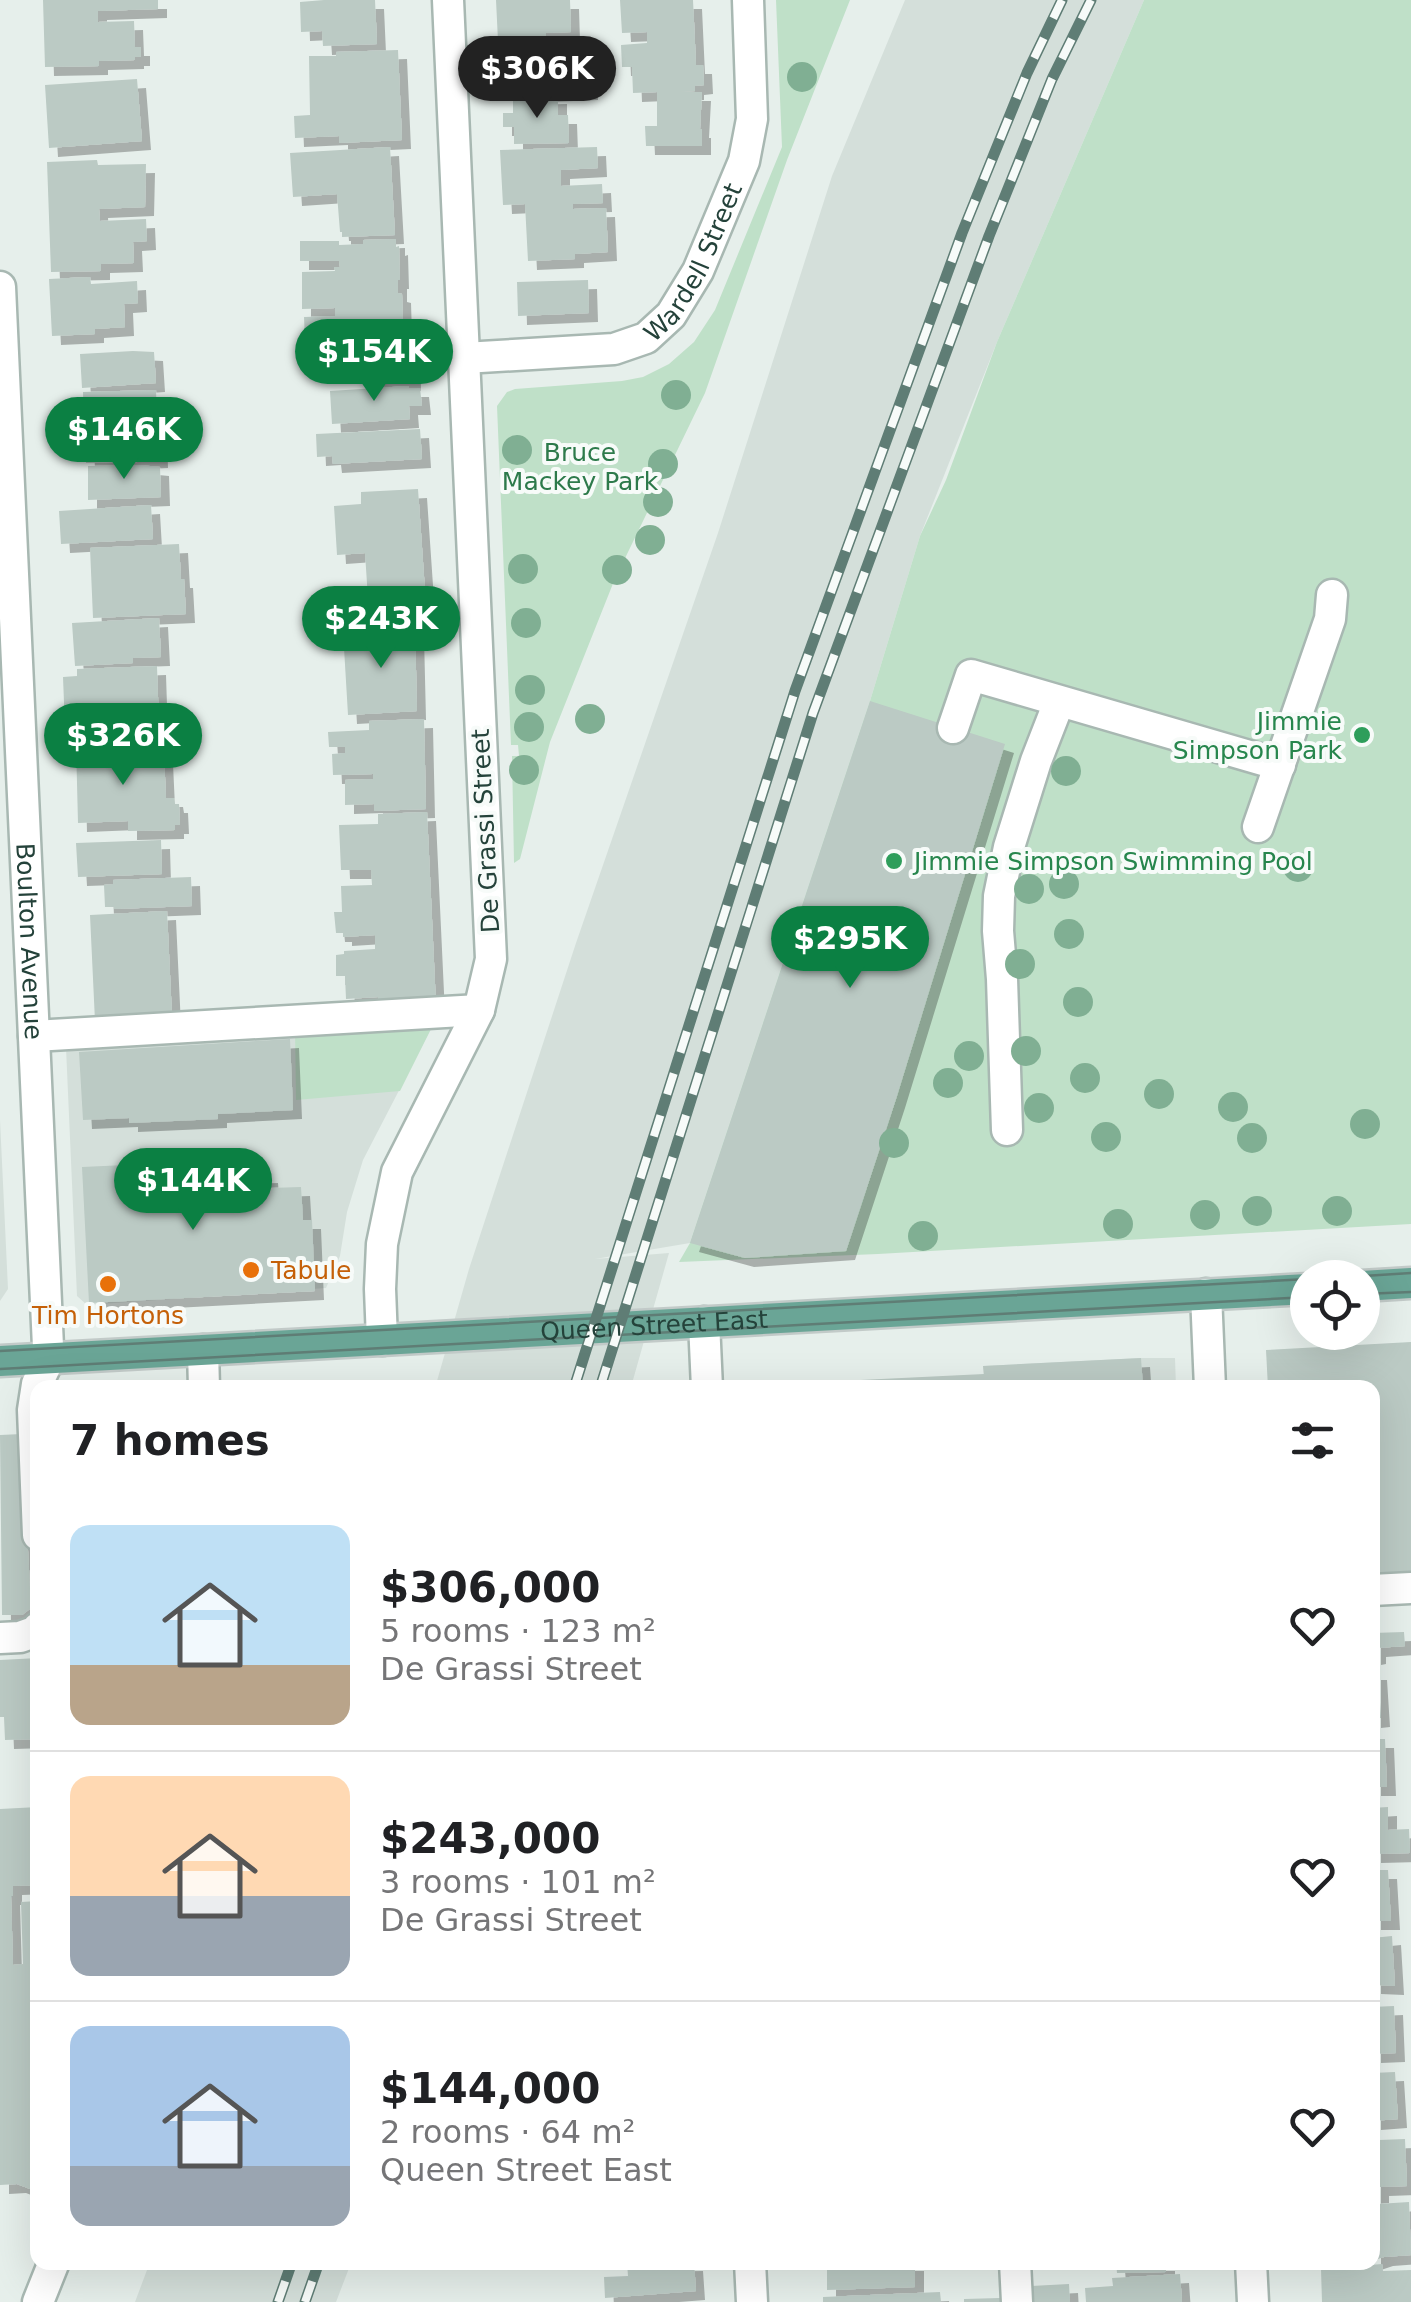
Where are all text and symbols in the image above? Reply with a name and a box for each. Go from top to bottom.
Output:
pin: $306K [467,36,607,121]
text: $306K [480,49,594,87]
street label: Wardell Street [638,179,748,348]
pin: $154K [304,319,444,404]
text: $154K [317,332,431,370]
pin: $146K [54,397,194,482]
text: $146K [67,410,181,448]
park label: Bruce Mackey Park [502,438,659,496]
pin: $243K [311,586,451,671]
text: $243K [324,599,438,637]
pin: $326K [53,703,193,788]
place label: Jimmie Simpson Park [1173,707,1343,765]
text: $326K [66,716,180,754]
marker: Jimmie Simpson Park [1351,724,1373,746]
street label: De Grassi Street [466,728,505,934]
street label: Boulton Avenue [10,842,48,1040]
place label: Jimmie Simpson Swimming Pool [912,847,1313,876]
marker: Jimmie Simpson Swimming Pool [883,850,905,872]
pin: $295K [780,906,920,991]
text: $295K [793,919,907,957]
pin: $144K [123,1148,263,1233]
text: $144K [136,1161,250,1199]
place label: Tabule [270,1256,352,1285]
marker: Tabule [240,1259,262,1281]
map controls [1290,1260,1380,1350]
button: locate [1290,1260,1380,1350]
marker: Tim Hortons [97,1273,119,1295]
place label: Tim Hortons [31,1301,184,1330]
street label: Queen Street East [539,1305,769,1346]
icon: filters [1285,1413,1340,1468]
text: 7 homes [70,1416,270,1465]
text: $306,000 [380,1563,601,1612]
icon: home [150,1565,270,1685]
icon: heart [1285,1598,1340,1653]
text: 5 rooms · 123 m² [380,1612,656,1650]
text: De Grassi Street [380,1650,642,1688]
text: $243,000 [380,1814,601,1863]
icon: home [150,1816,270,1936]
icon: heart [1285,1849,1340,1904]
text: 3 rooms · 101 m² [380,1863,656,1901]
text: De Grassi Street [380,1901,642,1939]
text: $144,000 [380,2064,601,2113]
icon: home [150,2066,270,2186]
icon: heart [1285,2099,1340,2154]
text: 2 rooms · 64 m² [380,2113,635,2151]
text: Queen Street East [380,2151,672,2189]

